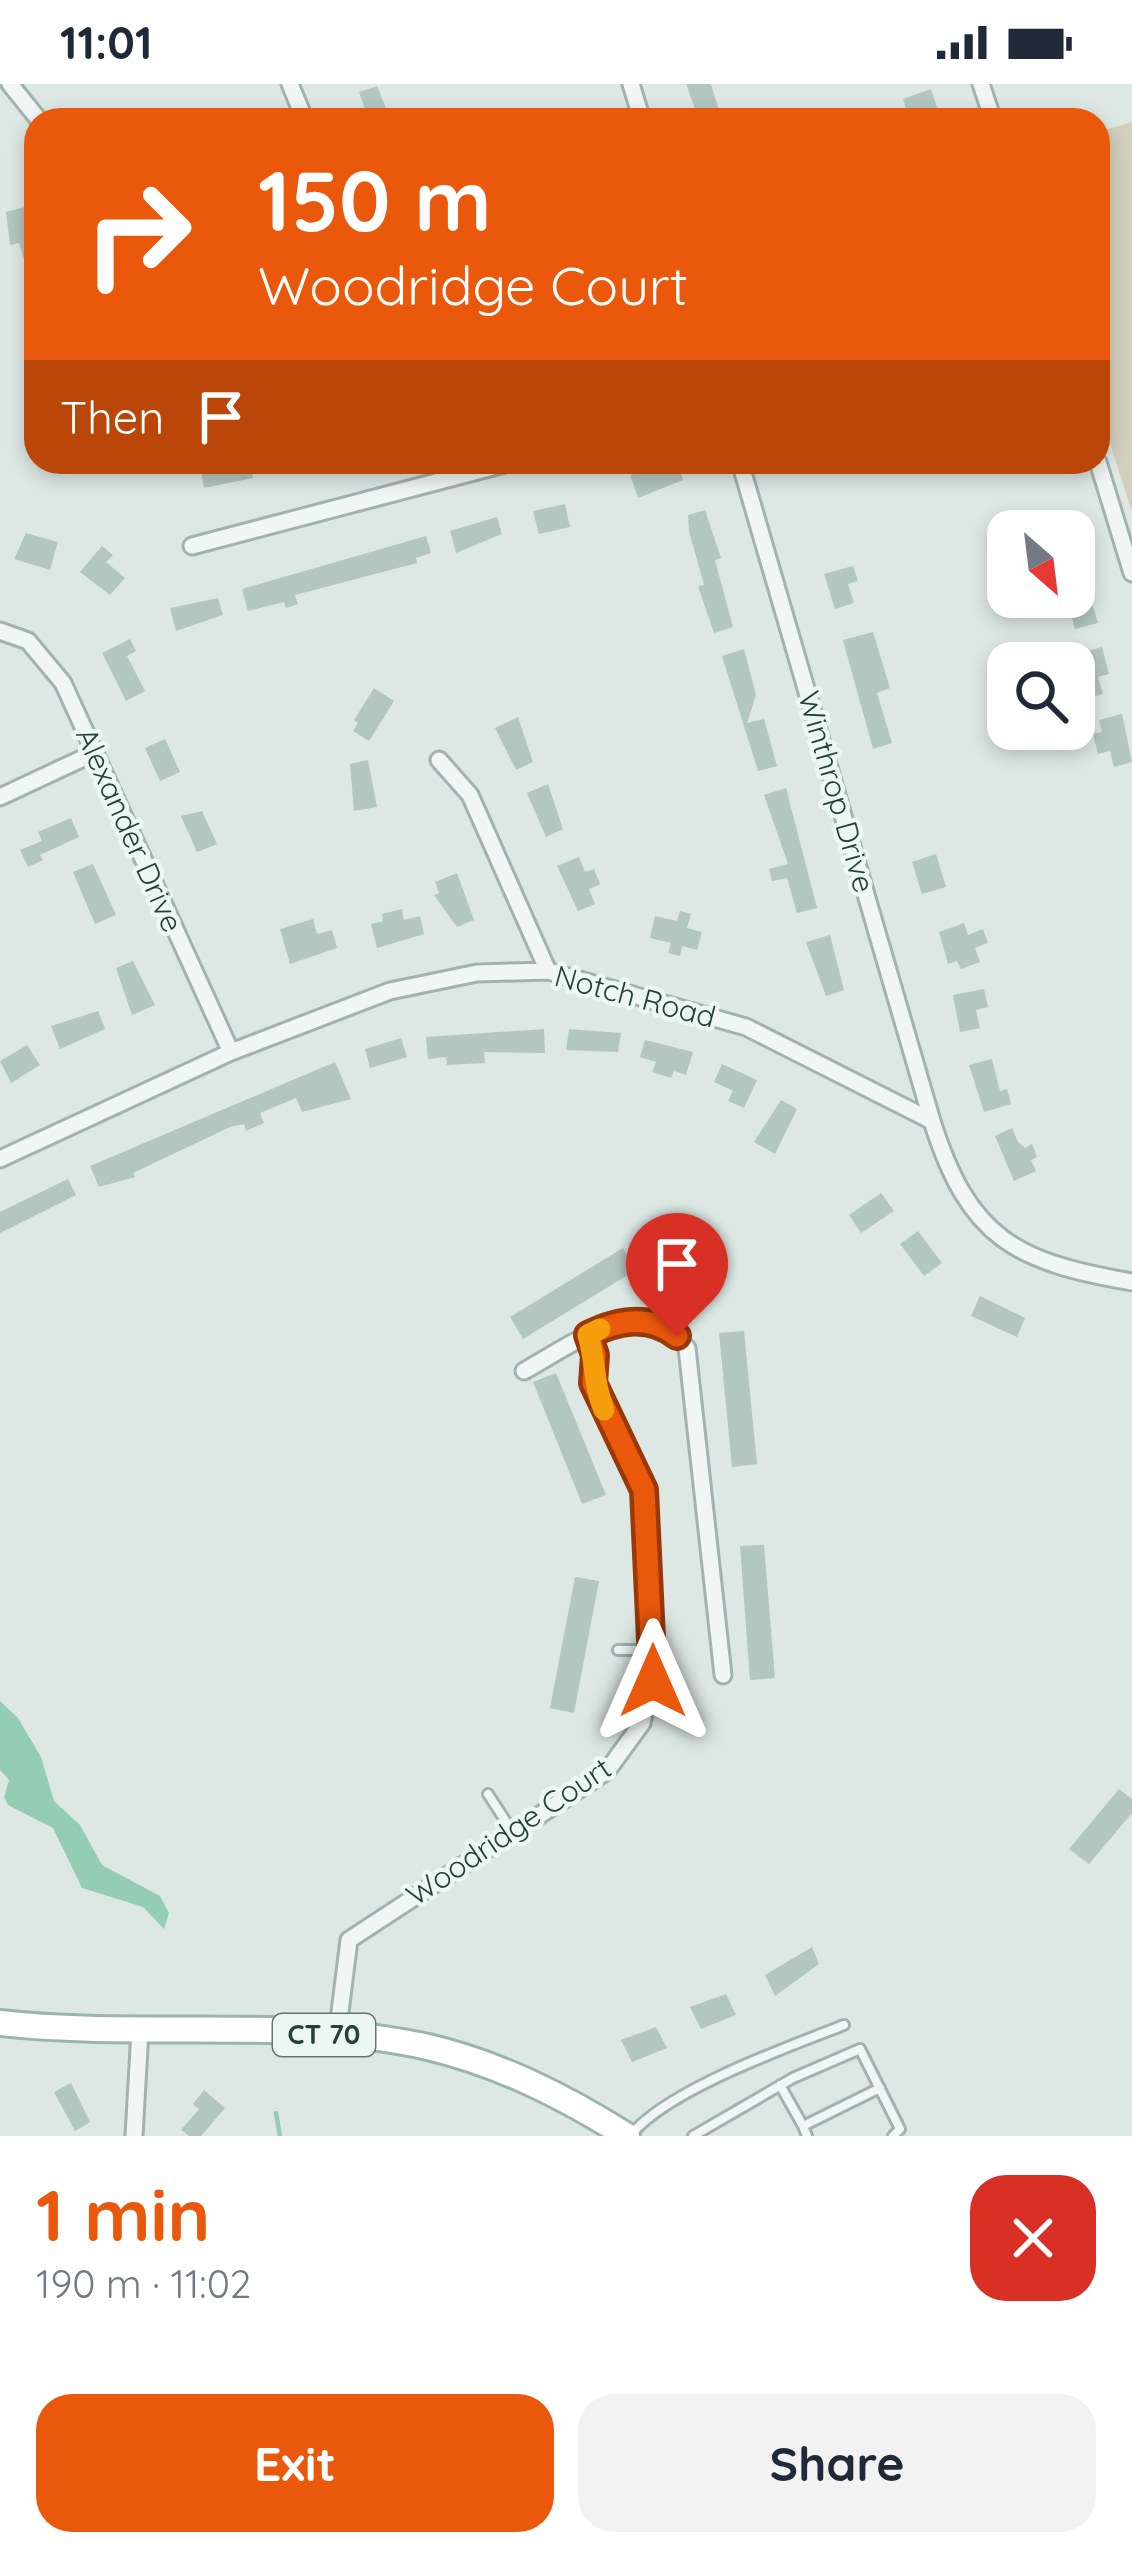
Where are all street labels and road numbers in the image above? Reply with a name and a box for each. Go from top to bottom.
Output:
street label: Winthrop Drive [790,687,884,897]
street label: Alexander Drive [68,721,192,938]
street label: Notch Road [551,956,720,1036]
street label: Woodridge Court [399,1749,618,1914]
road number: CT 70 [273,2014,375,2056]

